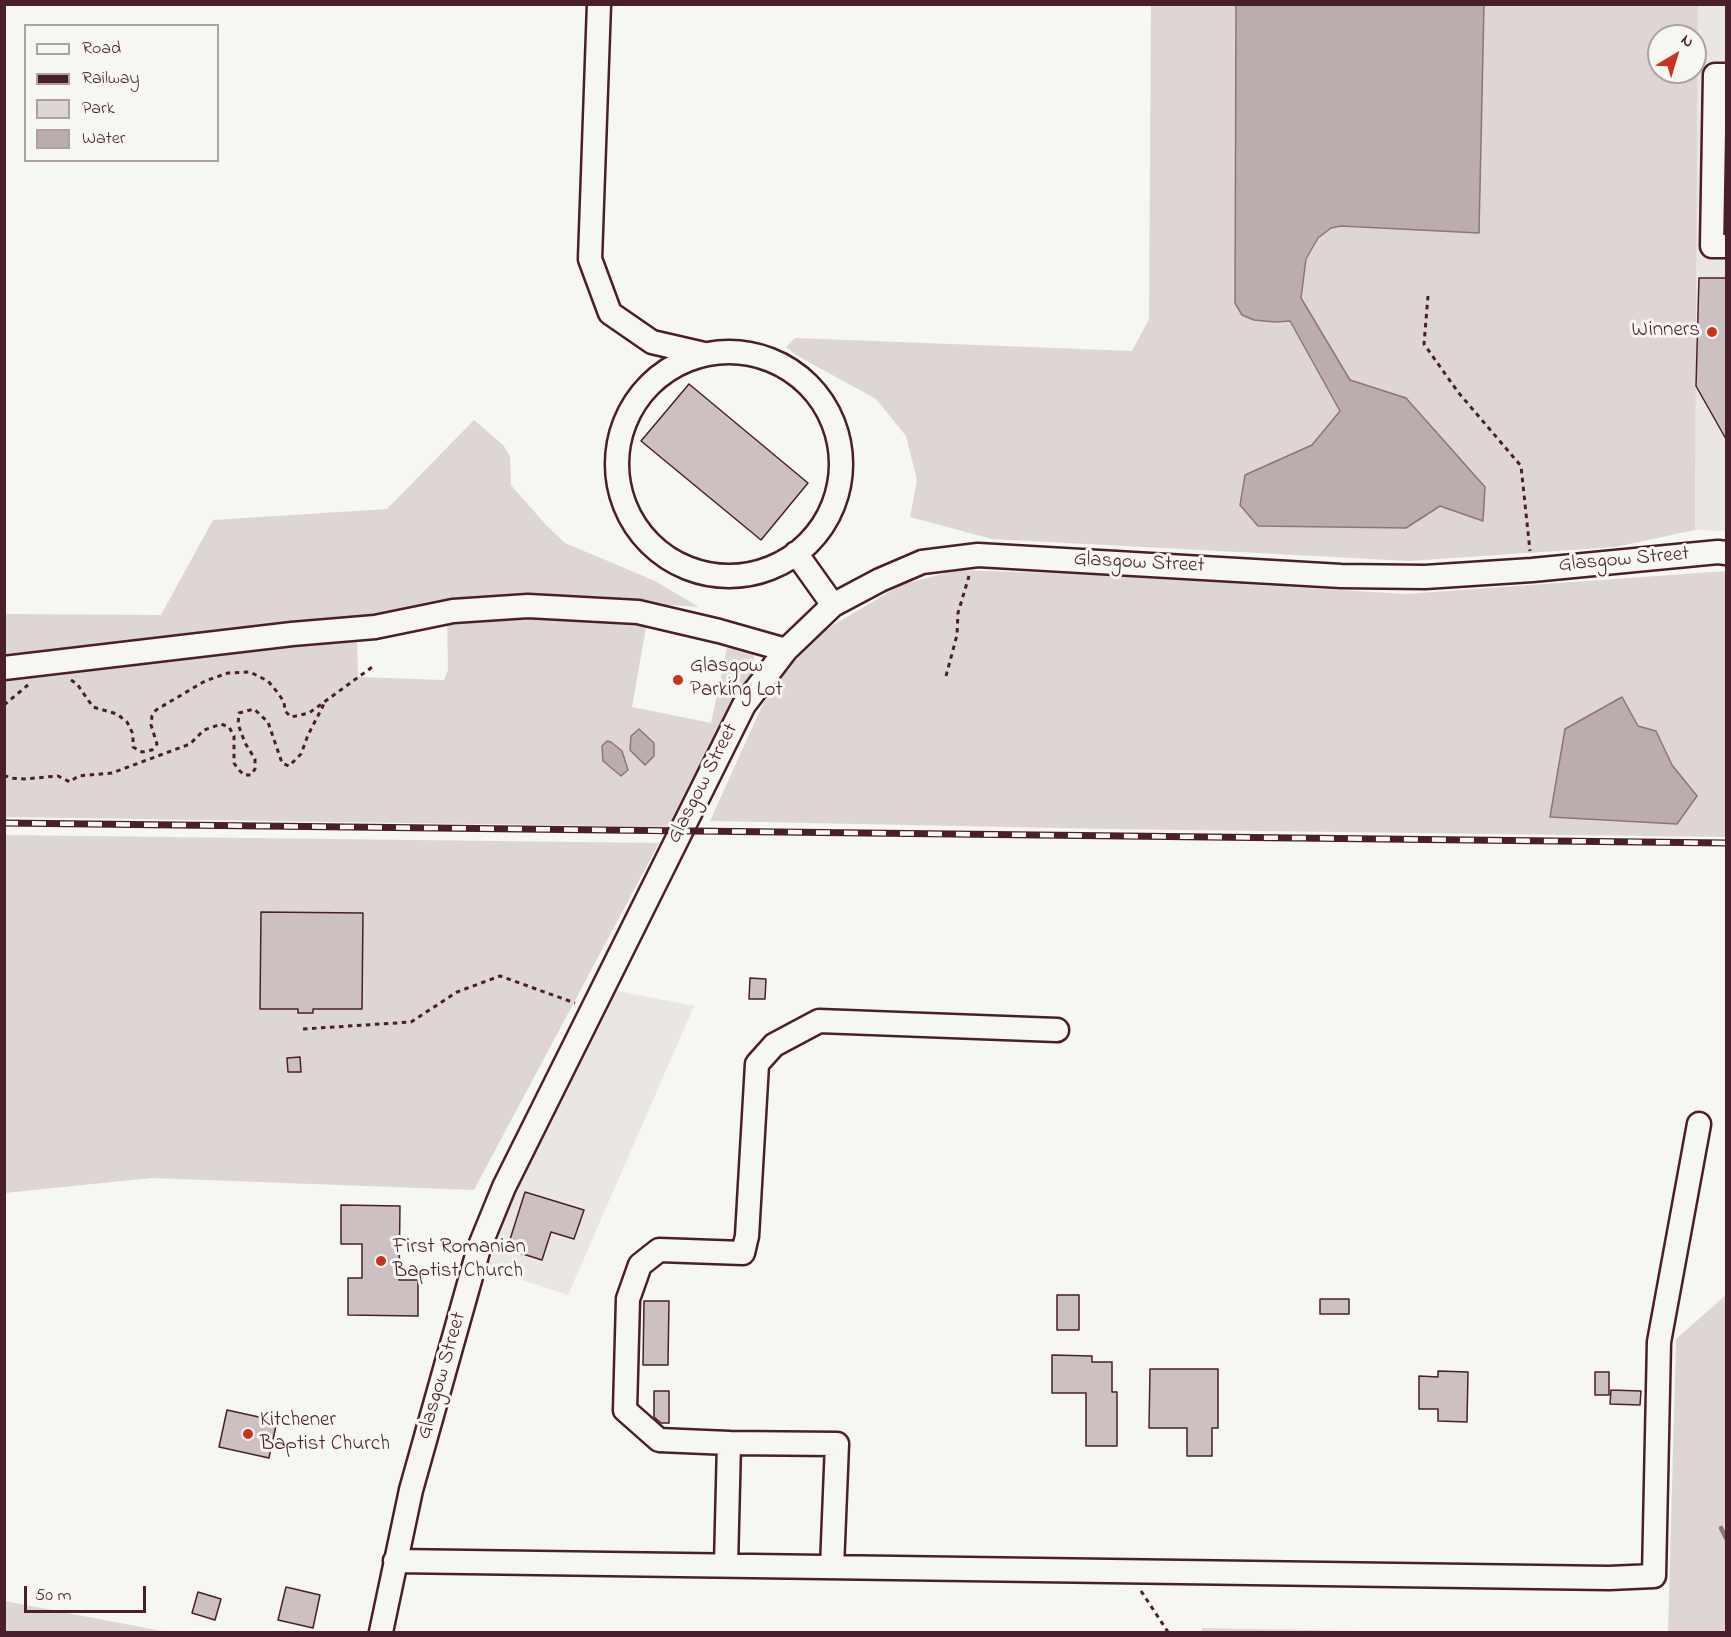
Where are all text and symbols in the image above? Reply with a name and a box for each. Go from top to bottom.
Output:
legend [24,24,219,162]
north arrow [1647,24,1707,84]
text: N [1675,29,1698,54]
text: Road [82,36,121,62]
text: Railway [82,66,139,92]
text: Park [82,96,115,122]
text: Water [82,126,125,152]
place label: Winners [1632,319,1700,345]
marker: Winners [1705,325,1719,339]
street label: Glasgow Street [1558,543,1690,579]
street label: Glasgow Street [1073,548,1205,580]
place label: Glasgow Parking Lot [690,655,783,705]
marker: Glasgow Parking Lot [671,673,685,687]
street label: Glasgow Street [663,720,745,848]
place label: First Romanian Baptist Church [393,1236,526,1286]
marker: First Romanian Baptist Church [374,1254,388,1268]
street label: Glasgow Street [413,1310,473,1442]
place label: Kitchener Baptist Church [260,1409,390,1459]
marker: Kitchener Baptist Church [241,1427,255,1441]
scale bar [27,1574,148,1612]
text: 50 m [35,1583,72,1609]

